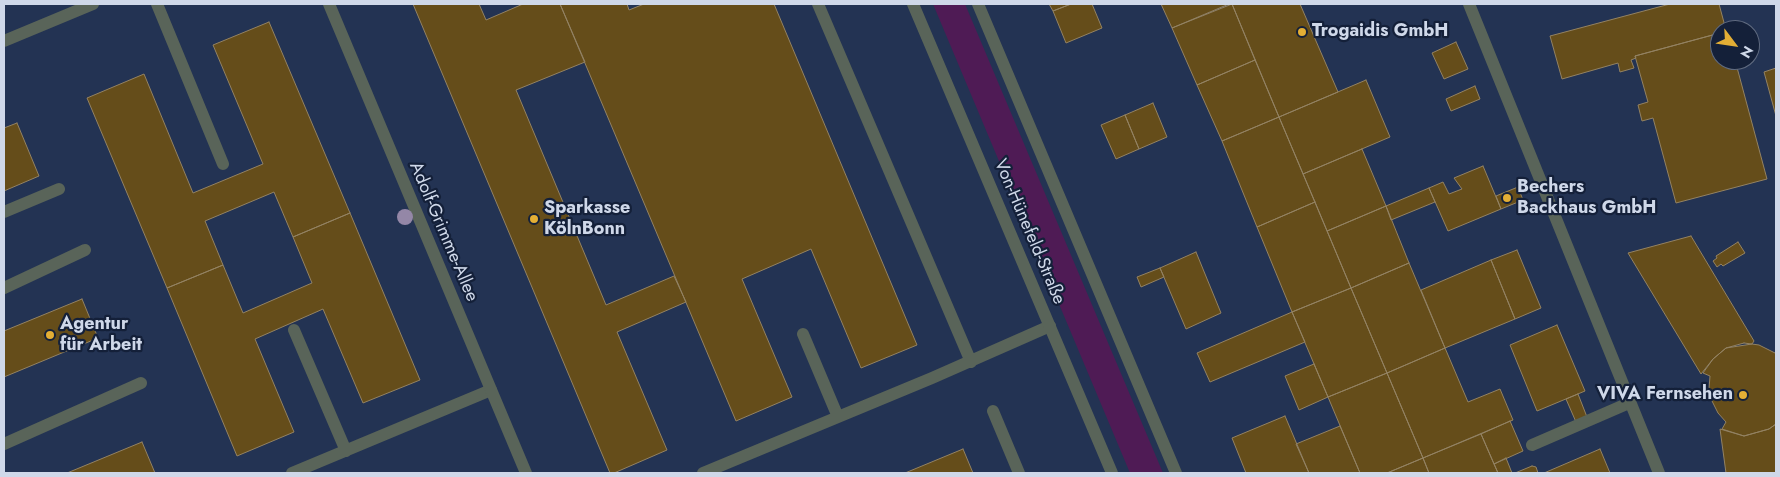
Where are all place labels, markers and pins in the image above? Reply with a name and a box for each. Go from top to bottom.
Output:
place label: Trogaidis GmbH [1312,21,1448,43]
marker: Trogaidis GmbH [1296,26,1308,38]
place label: Bechers Backhaus GmbH [1517,177,1656,220]
marker: Bechers Backhaus GmbH [1501,192,1513,204]
place label: Sparkasse KölnBonn [544,198,630,240]
marker: Sparkasse KölnBonn [528,213,540,225]
place label: Agentur für Arbeit [60,314,142,356]
marker: Agentur für Arbeit [44,329,56,341]
place label: VIVA Fernsehen [1597,384,1733,406]
marker: VIVA Fernsehen [1737,389,1749,401]

